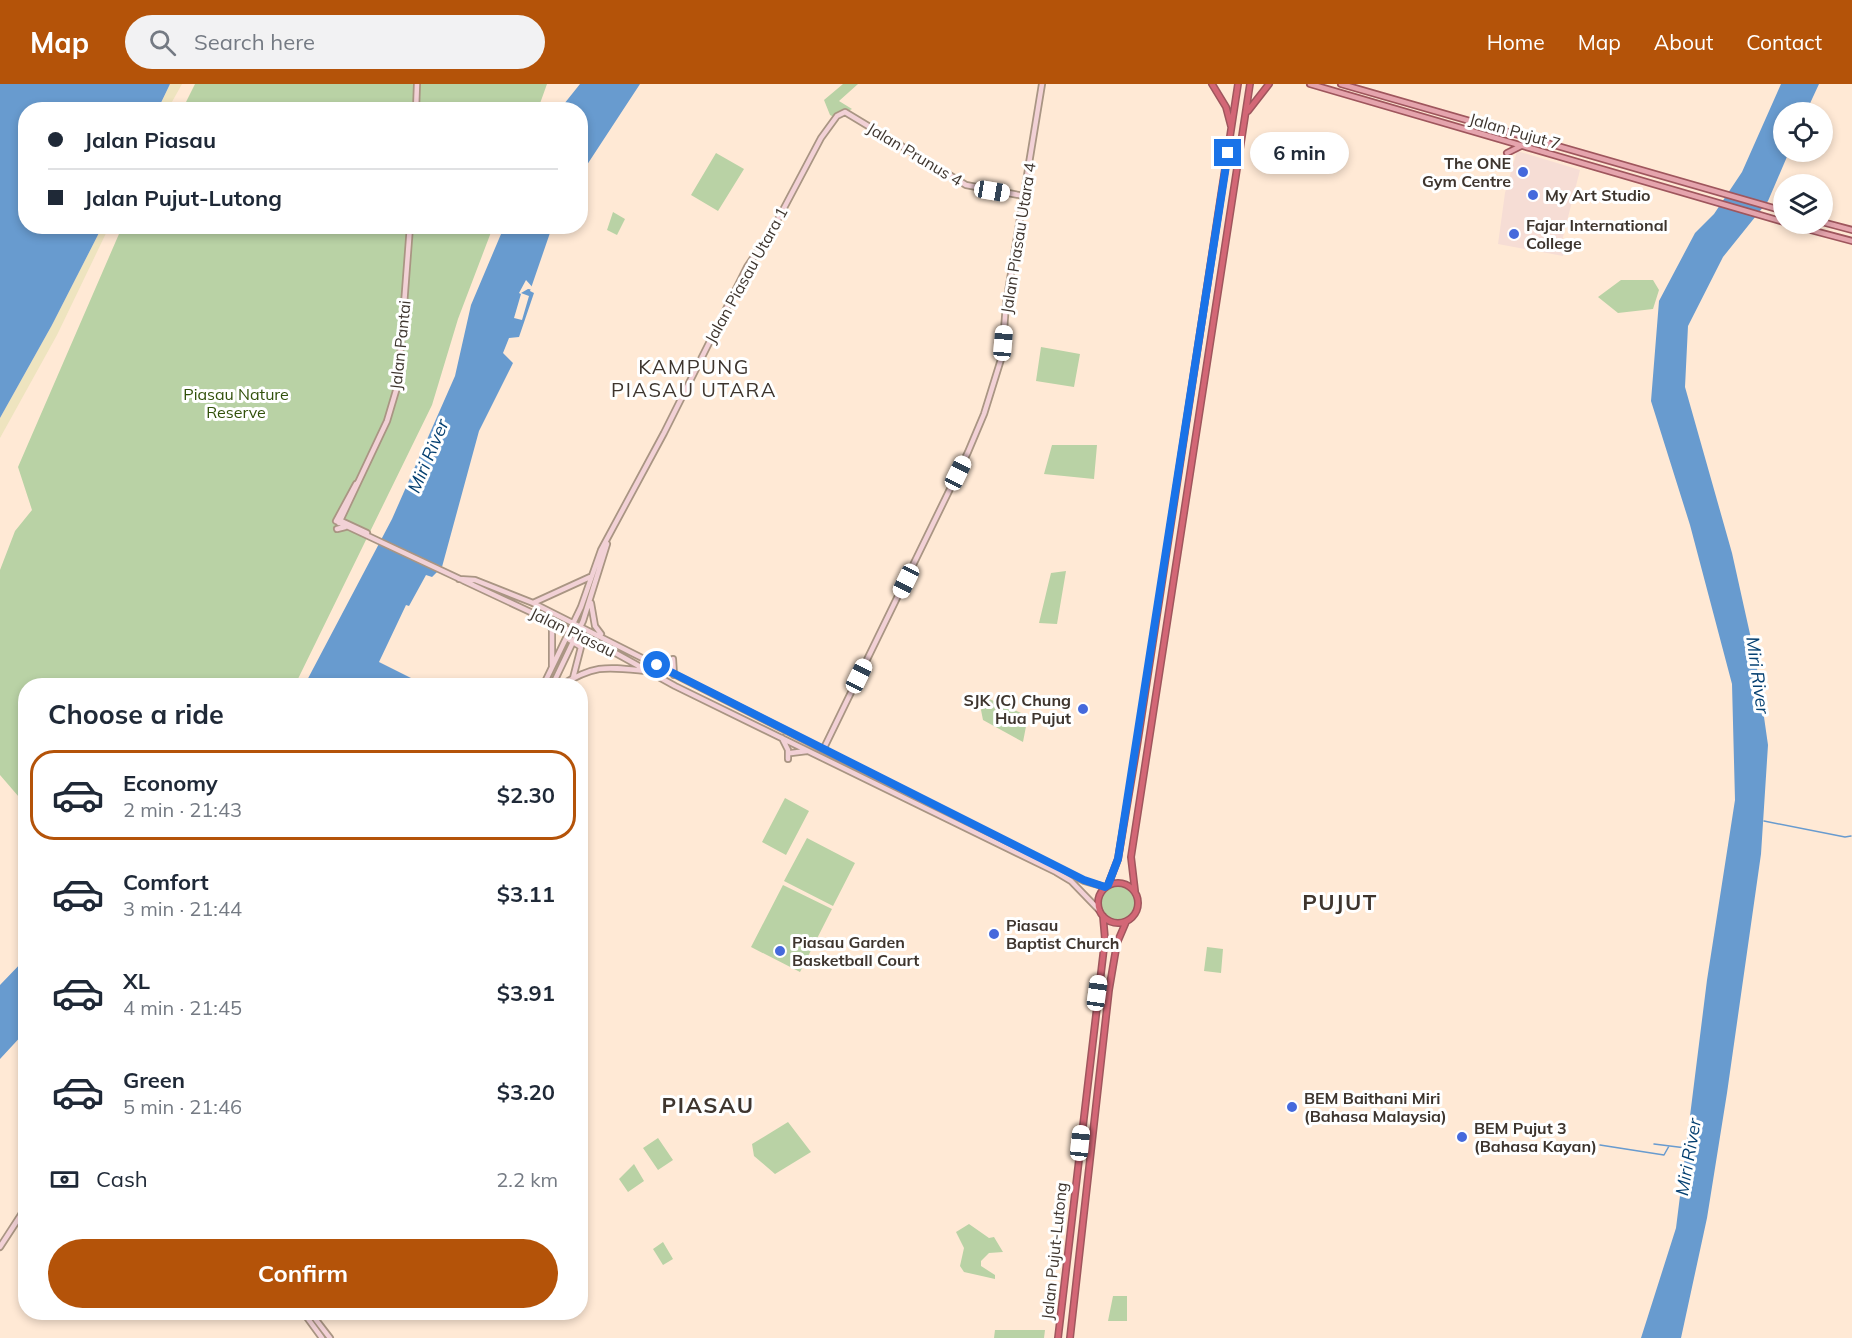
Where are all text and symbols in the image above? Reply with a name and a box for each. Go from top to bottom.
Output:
search box [125,15,545,69]
text: Map [30,25,89,60]
icon: search [146,26,179,59]
text: Search here [194,28,315,56]
text: Home [1487,29,1545,55]
text: Map [1578,29,1621,55]
text: About [1654,29,1713,55]
text: Contact [1746,29,1822,55]
map controls [1773,102,1833,234]
button: locate [1773,102,1833,162]
street label: Jalan Pujut 7 [1467,108,1563,154]
street label: Jalan Prunus 4 [864,118,967,190]
text: Jalan Piasau [84,126,216,154]
callout: 6 min [1249,132,1348,174]
route end [1214,139,1241,166]
text: 6 min [1273,140,1326,165]
place label: The ONE Gym Centre [1422,153,1511,191]
street label: Jalan Piasau Utara 4 [996,161,1040,315]
marker: The ONE Gym Centre [1516,165,1530,179]
button: layers [1773,174,1833,234]
car [973,179,1011,203]
text: Jalan Pujut-Lutong [84,184,282,212]
place label: My Art Studio [1545,185,1651,205]
marker: My Art Studio [1526,188,1540,202]
street label: Jalan Piasau Utara 1 [700,203,792,347]
place label: Fajar International College [1526,215,1668,253]
marker: Fajar International College [1507,227,1521,241]
street label: Jalan Pantai [385,299,415,391]
car [992,324,1014,362]
district label: KAMPUNG PIASAU UTARA [611,354,777,402]
park label: Piasau Nature Reserve [183,384,289,422]
water label: Miri River [402,414,454,496]
car [942,453,974,493]
car [890,561,922,601]
street label: Jalan Piasau [527,603,619,661]
water label: Miri River [1741,635,1775,717]
route start [643,651,670,678]
car [843,656,875,696]
place label: SJK (C) Chung Hua Pujut [964,690,1071,728]
text: Choose a ride [48,697,224,731]
marker: SJK (C) Chung Hua Pujut [1076,702,1090,716]
icon: car [51,768,105,822]
text: Economy [123,769,218,797]
text: $2.30 [497,781,555,809]
text: 2 min · 21:43 [123,797,242,822]
icon: car [51,867,105,921]
text: Comfort [123,868,209,896]
text: $3.11 [497,880,555,908]
district label: PUJUT [1302,888,1378,916]
text: 3 min · 21:44 [123,896,242,921]
place label: Piasau Baptist Church [1006,915,1119,953]
marker: Piasau Baptist Church [987,927,1001,941]
place label: Piasau Garden Basketball Court [792,932,919,970]
marker: Piasau Garden Basketball Court [773,944,787,958]
icon: car [51,966,105,1020]
text: XL [123,967,150,995]
car [1086,974,1108,1012]
text: $3.91 [497,979,555,1007]
text: 4 min · 21:45 [123,995,242,1020]
icon: car [51,1065,105,1119]
text: Green [123,1066,185,1094]
text: $3.20 [497,1078,555,1106]
place label: BEM Baithani Miri (Bahasa Malaysia) [1304,1088,1447,1126]
district label: PIASAU [662,1091,754,1119]
text: 5 min · 21:46 [123,1094,242,1119]
marker: BEM Baithani Miri (Bahasa Malaysia) [1285,1100,1299,1114]
water label: Miri River [1670,1115,1706,1197]
place label: BEM Pujut 3 (Bahasa Kayan) [1474,1118,1597,1156]
car [1069,1124,1091,1162]
marker: BEM Pujut 3 (Bahasa Kayan) [1455,1130,1469,1144]
icon: cash [48,1163,81,1196]
text: Cash [96,1165,148,1193]
text: 2.2 km [496,1167,558,1192]
street label: Jalan Pujut-Lutong [1037,1181,1071,1321]
button: Confirm [48,1239,558,1308]

